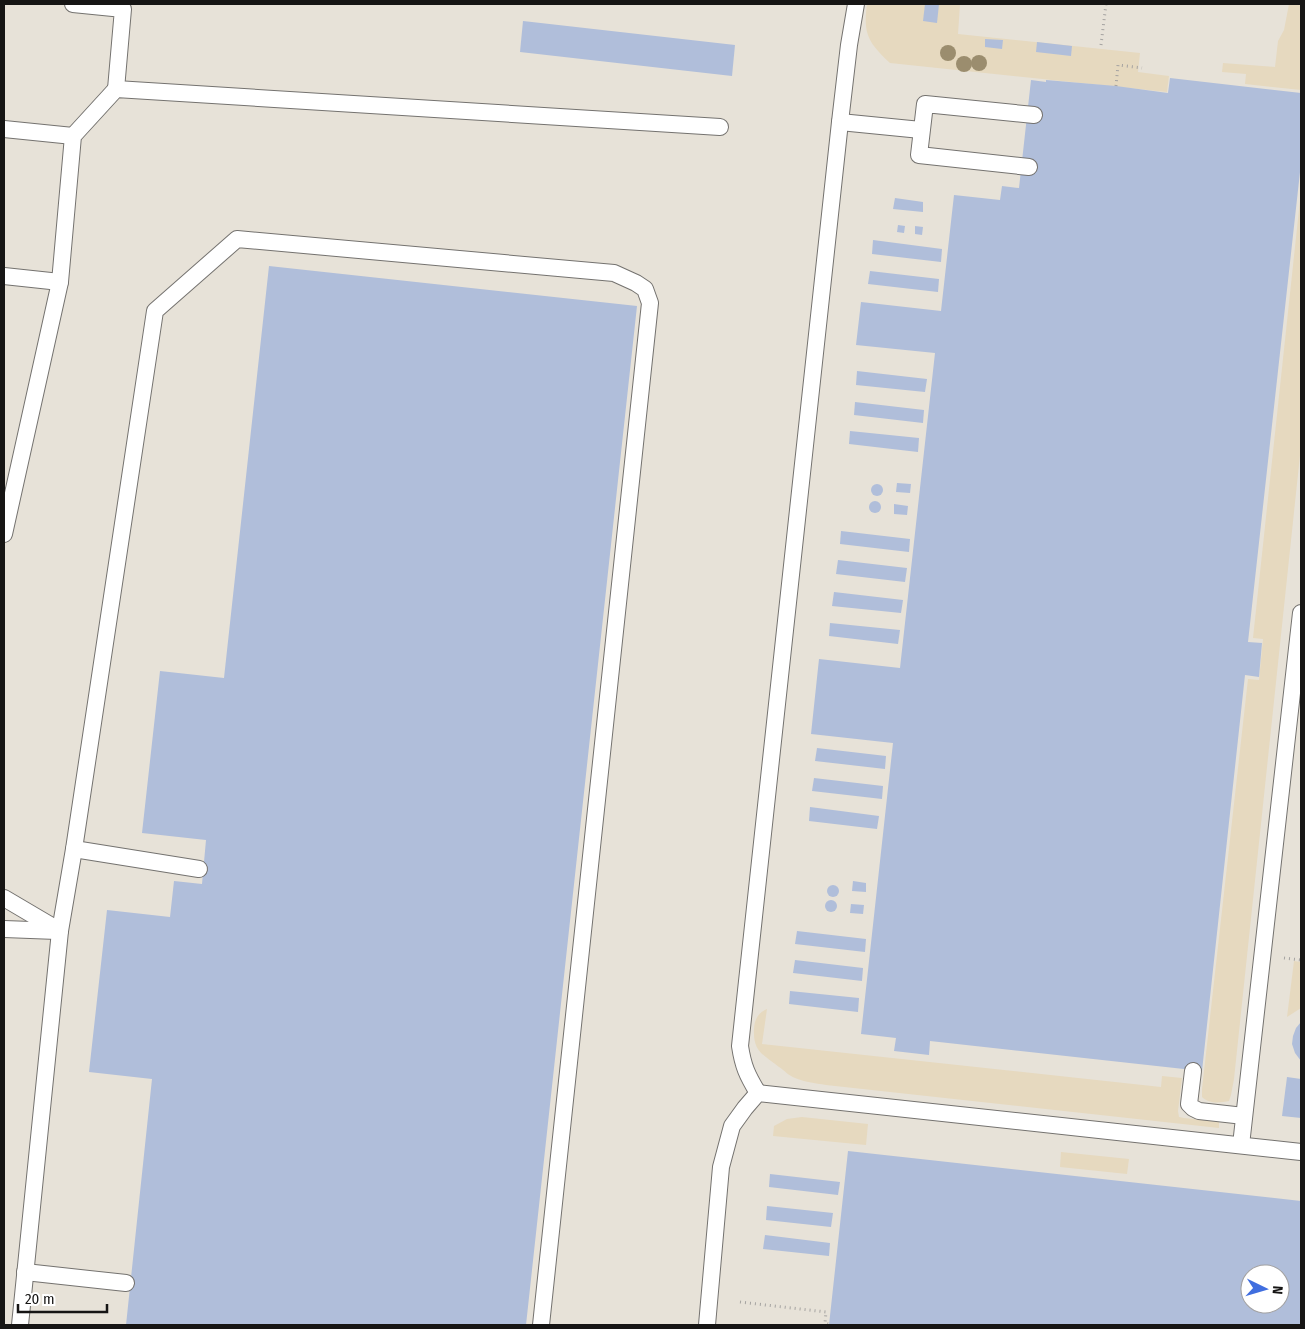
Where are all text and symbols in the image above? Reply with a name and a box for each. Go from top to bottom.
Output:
north arrow [1240,1264,1290,1314]
scale bar [18,1282,106,1314]
text: N [1269,1285,1286,1295]
text: 20 m [25,1290,55,1308]

